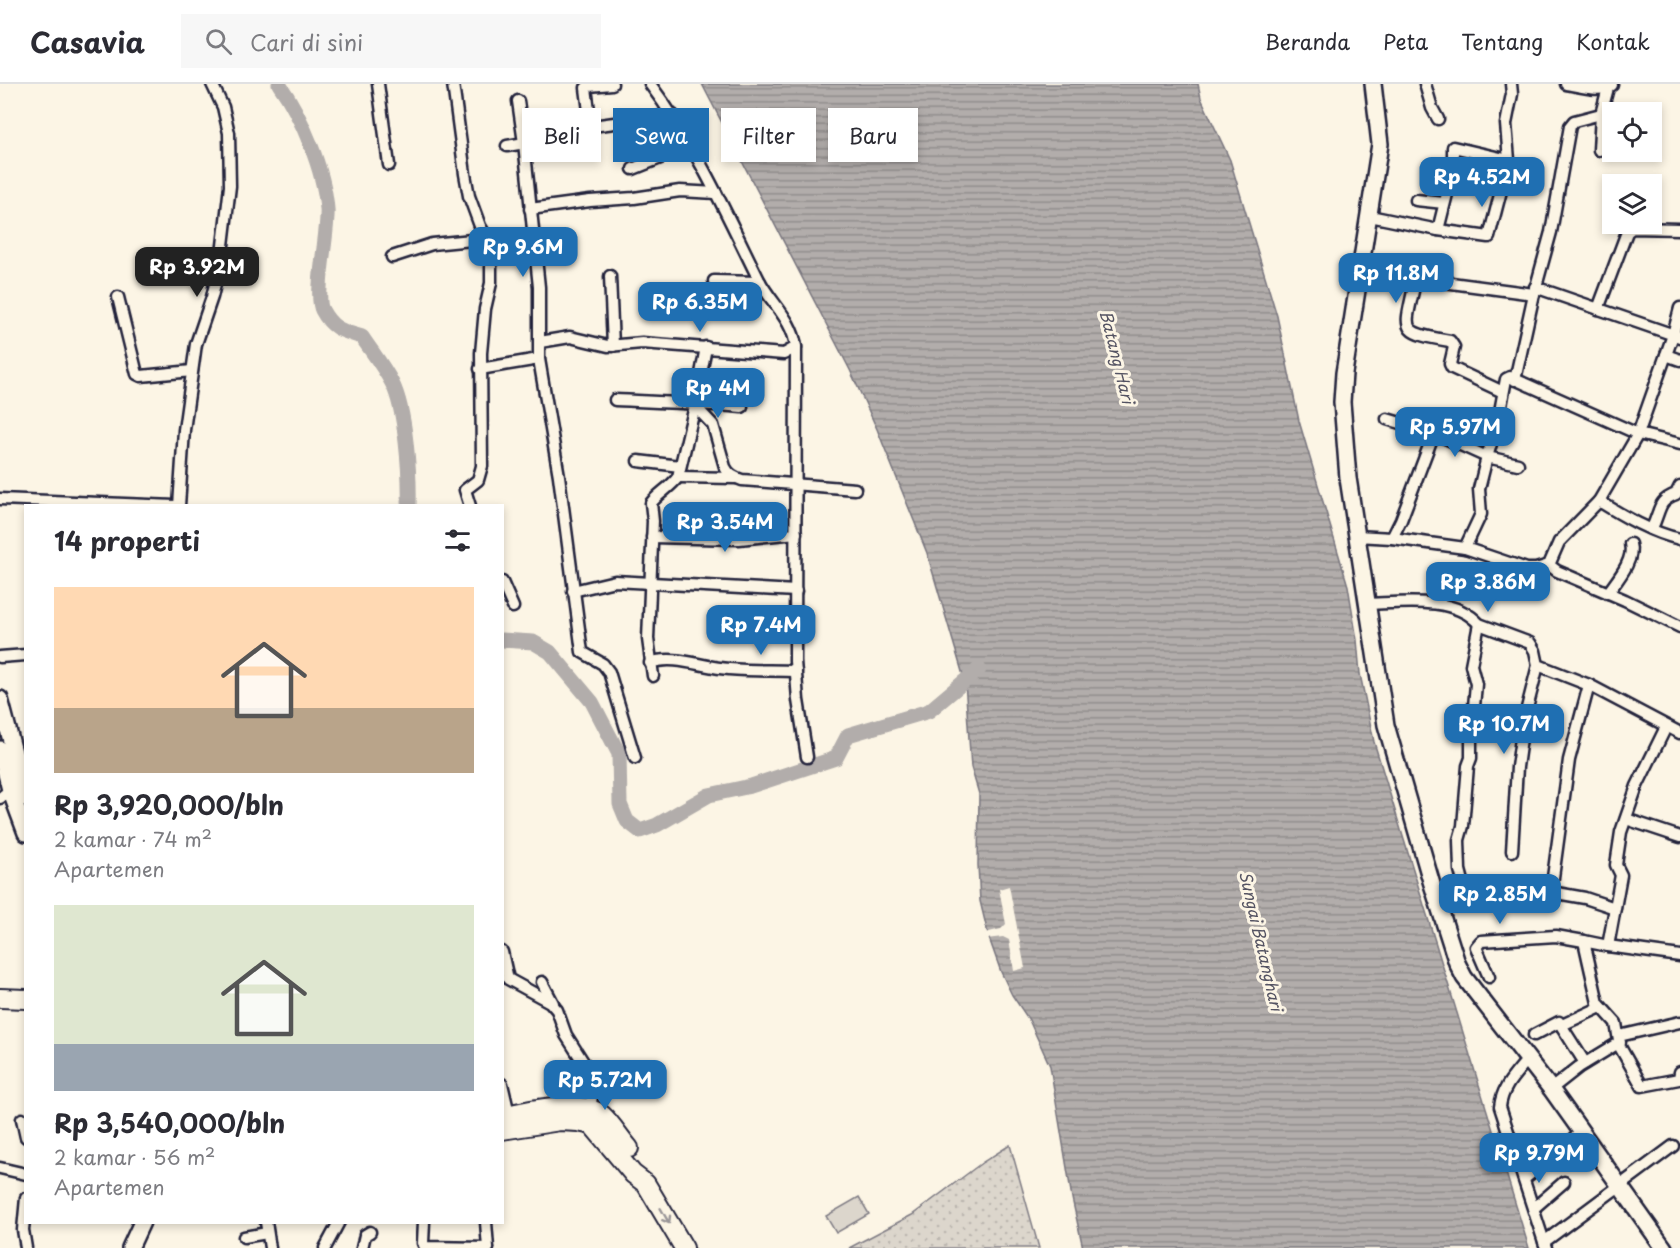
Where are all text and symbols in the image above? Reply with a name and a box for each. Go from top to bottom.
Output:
search box [181,14,601,68]
text: Casavia [30,20,145,63]
icon: search [202,25,235,58]
text: Cari di sini [250,25,363,58]
text: Beranda [1265,25,1350,57]
text: Peta [1383,25,1428,57]
text: Tentang [1461,25,1543,57]
text: Kontak [1576,25,1650,57]
map controls [1602,102,1662,234]
button: locate [1602,102,1662,162]
chip: Beli [522,108,601,162]
chip: Sewa [613,108,709,162]
chip: Filter [721,108,816,162]
chip: Baru [828,108,918,162]
pin: Rp 4.52M [1420,157,1544,208]
text: Rp 4.52M [1433,161,1531,191]
button: layers [1602,174,1662,234]
pin: Rp 9.6M [468,227,578,278]
text: Rp 9.6M [483,231,563,261]
pin: Rp 3.92M [135,247,259,298]
text: Rp 3.92M [149,251,245,281]
pin: Rp 11.8M [1334,253,1458,304]
text: Rp 11.8M [1353,257,1439,287]
pin: Rp 6.35M [638,282,762,333]
text: Rp 6.35M [652,286,748,316]
water label: Batang Hari [1095,308,1142,408]
pin: Rp 4M [676,368,760,419]
text: Rp 4M [686,372,750,402]
pin: Rp 5.97M [1393,407,1517,458]
text: Rp 5.97M [1409,411,1501,441]
pin: Rp 3.54M [663,502,787,553]
text: Rp 3.54M [677,506,773,536]
text: 14 properti [54,521,200,560]
icon: filters [441,524,474,557]
pin: Rp 3.86M [1426,562,1550,613]
text: Rp 3.86M [1440,566,1536,596]
pin: Rp 7.4M [706,605,816,656]
text: Rp 7.4M [720,609,802,639]
icon: home [210,626,318,734]
pin: Rp 10.7M [1442,704,1566,755]
text: Rp 10.7M [1458,708,1550,738]
text: Rp 3,920,000/bln [54,785,284,824]
text: 2 kamar · 74 m² [54,824,212,854]
text: Apartemen [54,854,165,884]
water label: Sungai Batanghari [1234,869,1290,1015]
pin: Rp 2.85M [1438,874,1562,925]
text: Rp 2.85M [1453,878,1547,908]
icon: home [210,944,318,1052]
pin: Rp 5.72M [543,1060,667,1111]
text: Rp 5.72M [558,1064,652,1094]
text: Rp 3,540,000/bln [54,1103,285,1142]
pin: Rp 9.79M [1477,1133,1601,1184]
text: Rp 9.79M [1494,1137,1584,1167]
text: 2 kamar · 56 m² [54,1142,215,1172]
text: Apartemen [54,1172,165,1202]
one-way arrow [659,1207,671,1224]

